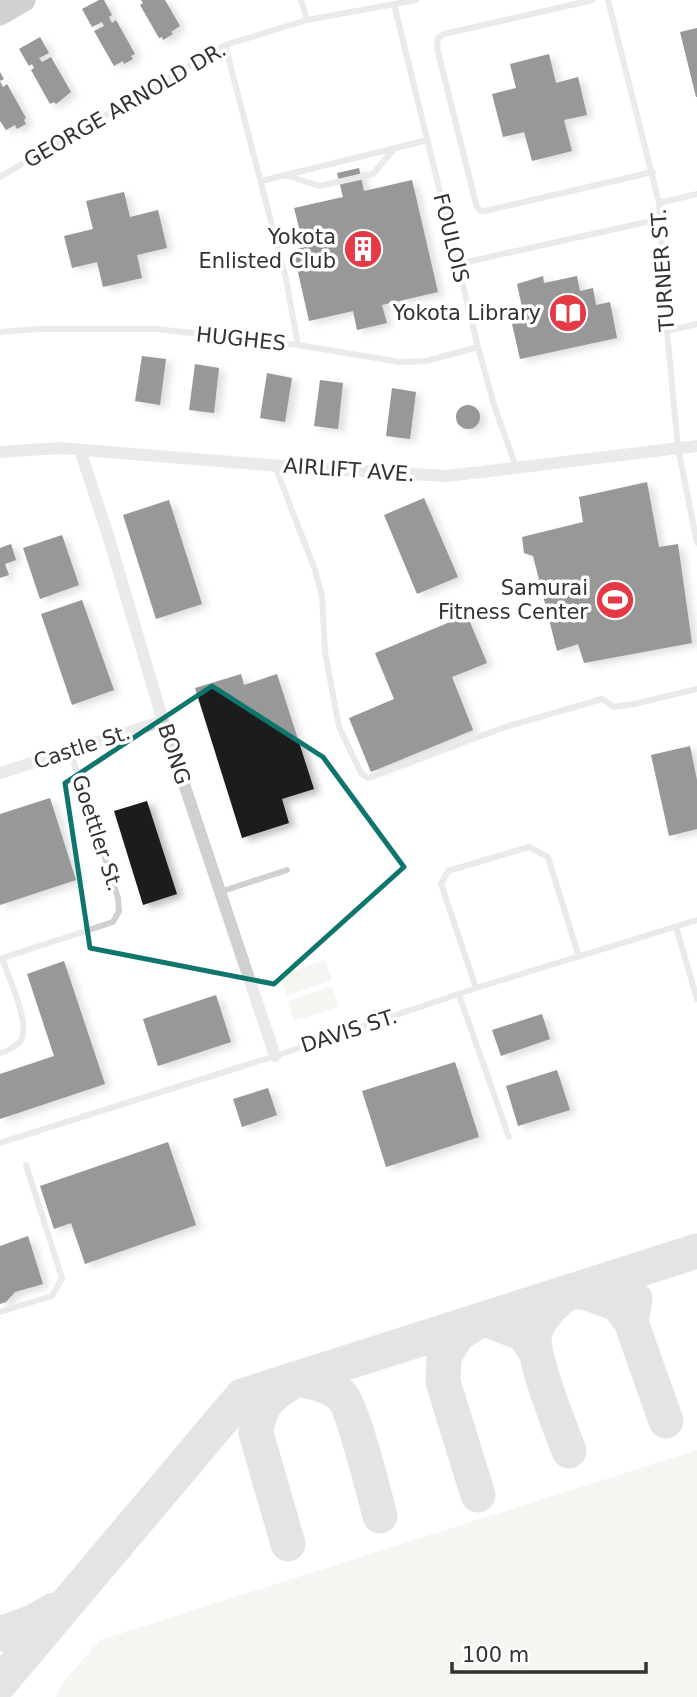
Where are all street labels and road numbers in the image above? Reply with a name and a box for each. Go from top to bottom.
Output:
street label: GEORGE ARNOLD DR. [20,37,230,173]
street label: FOULOIS [428,191,474,285]
street label: TURNER ST. [647,208,679,333]
street label: HUGHES [195,322,287,356]
street label: AIRLIFT AVE. [283,453,415,487]
street label: Castle St. [31,720,133,774]
street label: BONG [153,721,195,787]
street label: Goettler St. [67,772,127,894]
street label: DAVIS ST. [298,1004,400,1058]

